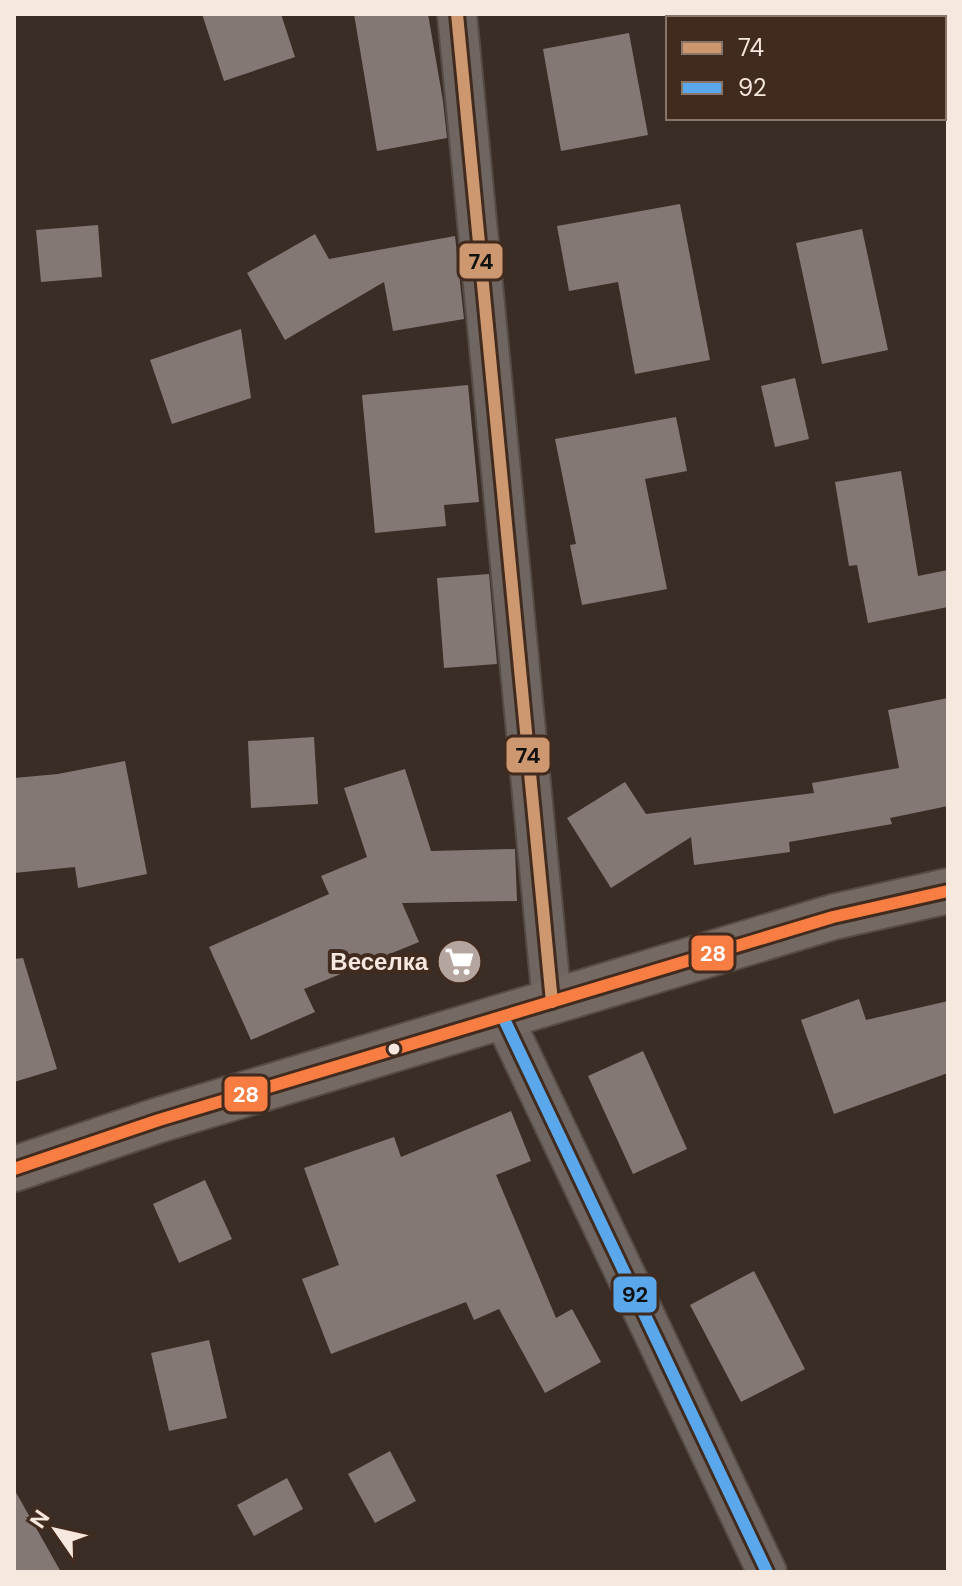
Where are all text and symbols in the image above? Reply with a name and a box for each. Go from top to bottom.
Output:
legend [666,16,946,120]
text: 74 [738,32,764,63]
text: 92 [738,72,767,103]
line badge: 74 [458,242,504,280]
text: 74 [469,247,493,276]
line badge: 74 [505,736,551,774]
text: 74 [516,741,540,770]
line badge: 28 [690,934,735,972]
supermarket icon: Веселка [435,937,483,985]
text: 28 [700,939,726,968]
place label: Веселка [330,946,429,977]
unlabelled marker [386,1041,402,1057]
line badge: 28 [223,1075,269,1113]
text: 28 [233,1080,259,1109]
line badge: 92 [612,1275,658,1314]
text: 92 [622,1280,648,1309]
north arrow [16,1490,96,1570]
text: N [23,1504,56,1534]

